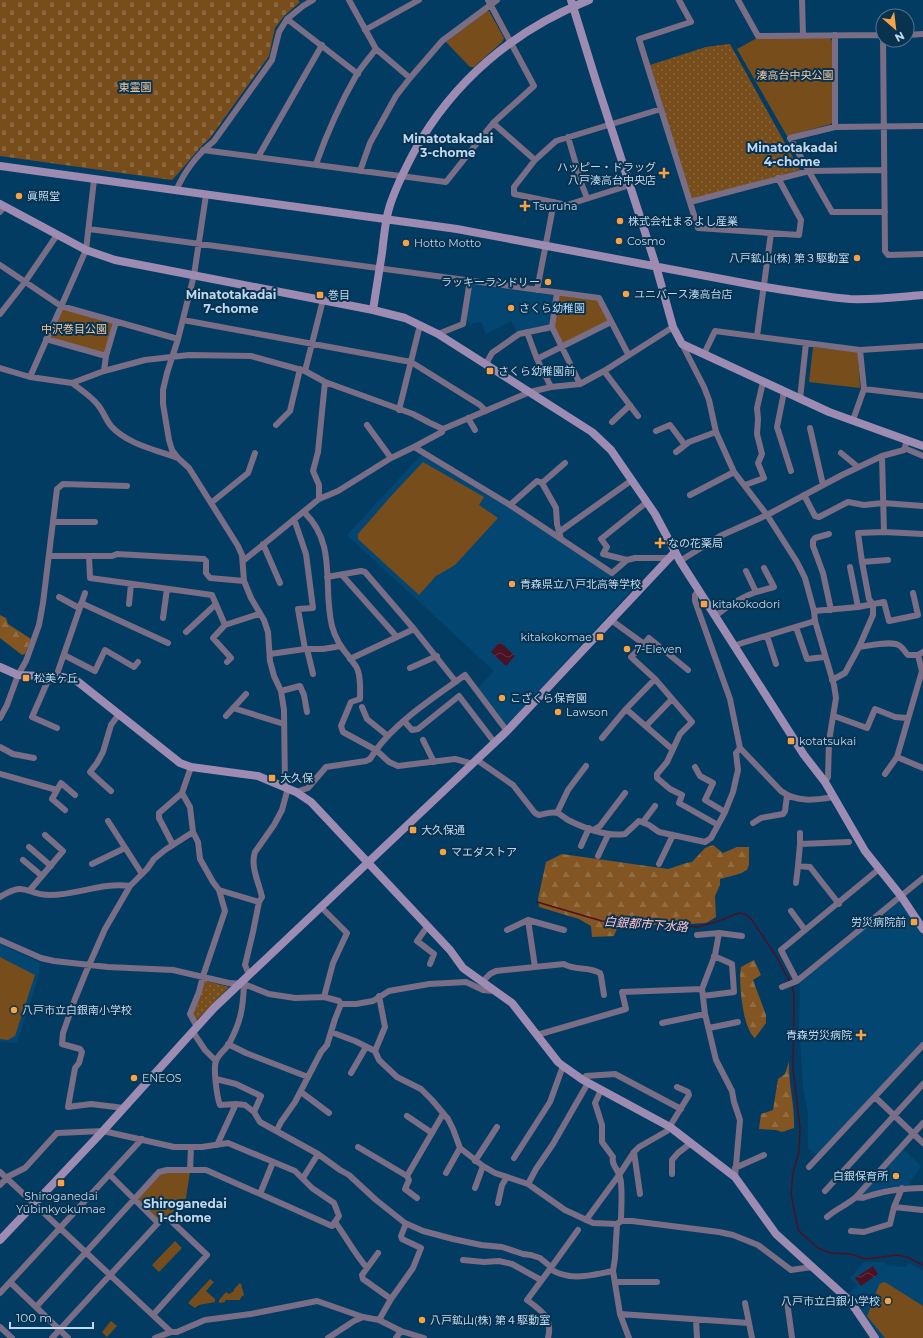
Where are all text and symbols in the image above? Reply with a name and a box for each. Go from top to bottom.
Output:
north arrow [875,8,915,48]
text: N [892,29,907,45]
park label: 湊高台中央公園 [757,68,834,82]
park label: 東霊園 [119,80,152,94]
district label: Minatotakadai 3-chome [403,131,493,160]
district label: Minatotakadai 4-chome [747,140,837,169]
place label: ハッピー・ドラッグ 八戸湊高台中央店 [557,160,656,187]
marker: ハッピー・ドラッグ 八戸湊高台中央店 [659,168,669,178]
place label: 眞照堂 [27,189,60,203]
marker: 眞照堂 [14,191,24,201]
place label: Tsuruha [533,199,577,213]
marker: Tsuruha [520,201,530,211]
place label: 株式会社まるよし産業 [628,214,738,228]
marker: 株式会社まるよし産業 [615,216,625,226]
place label: Cosmo [627,234,665,248]
place label: Hotto Motto [414,236,481,250]
marker: Cosmo [614,236,624,246]
marker: Hotto Motto [401,238,411,248]
place label: 八戸鉱山(株) 第３駆動室 [729,251,849,265]
marker: 八戸鉱山(株) 第３駆動室 [852,253,862,263]
place label: ラッキーランドリー [441,275,540,289]
marker: ラッキーランドリー [543,277,553,287]
district label: Minatotakadai 7-chome [186,287,276,316]
place label: ユニバース湊高台店 [634,287,732,301]
place label: 巻目 [328,288,350,302]
marker: ユニバース湊高台店 [621,289,631,299]
marker: 巻目 [315,290,325,300]
place label: さくら幼稚園 [519,301,585,315]
marker: さくら幼稚園 [506,303,516,313]
park label: 中沢巻目公園 [41,322,107,336]
place label: さくら幼稚園前 [498,364,575,378]
marker: さくら幼稚園前 [485,366,495,376]
place label: なの花薬局 [668,536,723,550]
marker: なの花薬局 [655,538,665,548]
place label: 青森県立八戸北高等学校 [520,577,641,591]
marker: 青森県立八戸北高等学校 [507,579,517,589]
place label: kitakokodori [712,597,780,611]
marker: kitakokodori [699,599,709,609]
place label: kitakokomae [521,630,592,644]
marker: kitakokomae [595,632,605,642]
place label: 7-Eleven [635,642,682,656]
marker: 7-Eleven [622,644,632,654]
place label: 松美ヶ丘 [34,671,78,685]
marker: 松美ヶ丘 [21,673,31,683]
place label: こざくら保育園 [510,691,587,705]
marker: こざくら保育園 [497,693,507,703]
place label: Lawson [566,705,608,719]
marker: Lawson [553,707,563,717]
place label: kotatsukai [799,734,856,748]
marker: kotatsukai [786,736,796,746]
place label: 大久保 [280,771,314,785]
marker: 大久保 [267,773,277,783]
place label: 大久保通 [421,823,465,837]
marker: 大久保通 [408,825,418,835]
place label: マエダストア [451,845,517,859]
marker: マエダストア [438,847,448,857]
water label: 白銀都市下水路 [604,914,689,934]
place label: 労災病院前 [851,915,906,929]
marker: 労災病院前 [909,917,919,927]
place label: 八戸市立白銀南小学校 [22,1003,132,1017]
marker: 八戸市立白銀南小学校 [9,1005,19,1015]
place label: 青森労災病院 [786,1028,852,1042]
marker: 青森労災病院 [855,1029,867,1041]
place label: ENEOS [142,1071,182,1085]
marker: ENEOS [129,1073,139,1083]
place label: 白銀保育所 [833,1169,889,1183]
marker: 白銀保育所 [891,1171,901,1181]
marker: Shiroganedai Yūbinkyokumae [56,1178,66,1188]
place label: Shiroganedai Yūbinkyokumae [16,1189,106,1216]
district label: Shiroganedai 1-chome [143,1196,227,1225]
place label: 八戸市立白銀小学校 [781,1294,880,1308]
marker: 八戸市立白銀小学校 [883,1296,893,1306]
scale bar [10,1304,93,1330]
text: 100 m [16,1310,52,1325]
place label: 八戸鉱山(株) 第４駆動室 [430,1313,550,1327]
marker: 八戸鉱山(株) 第４駆動室 [417,1315,427,1325]

